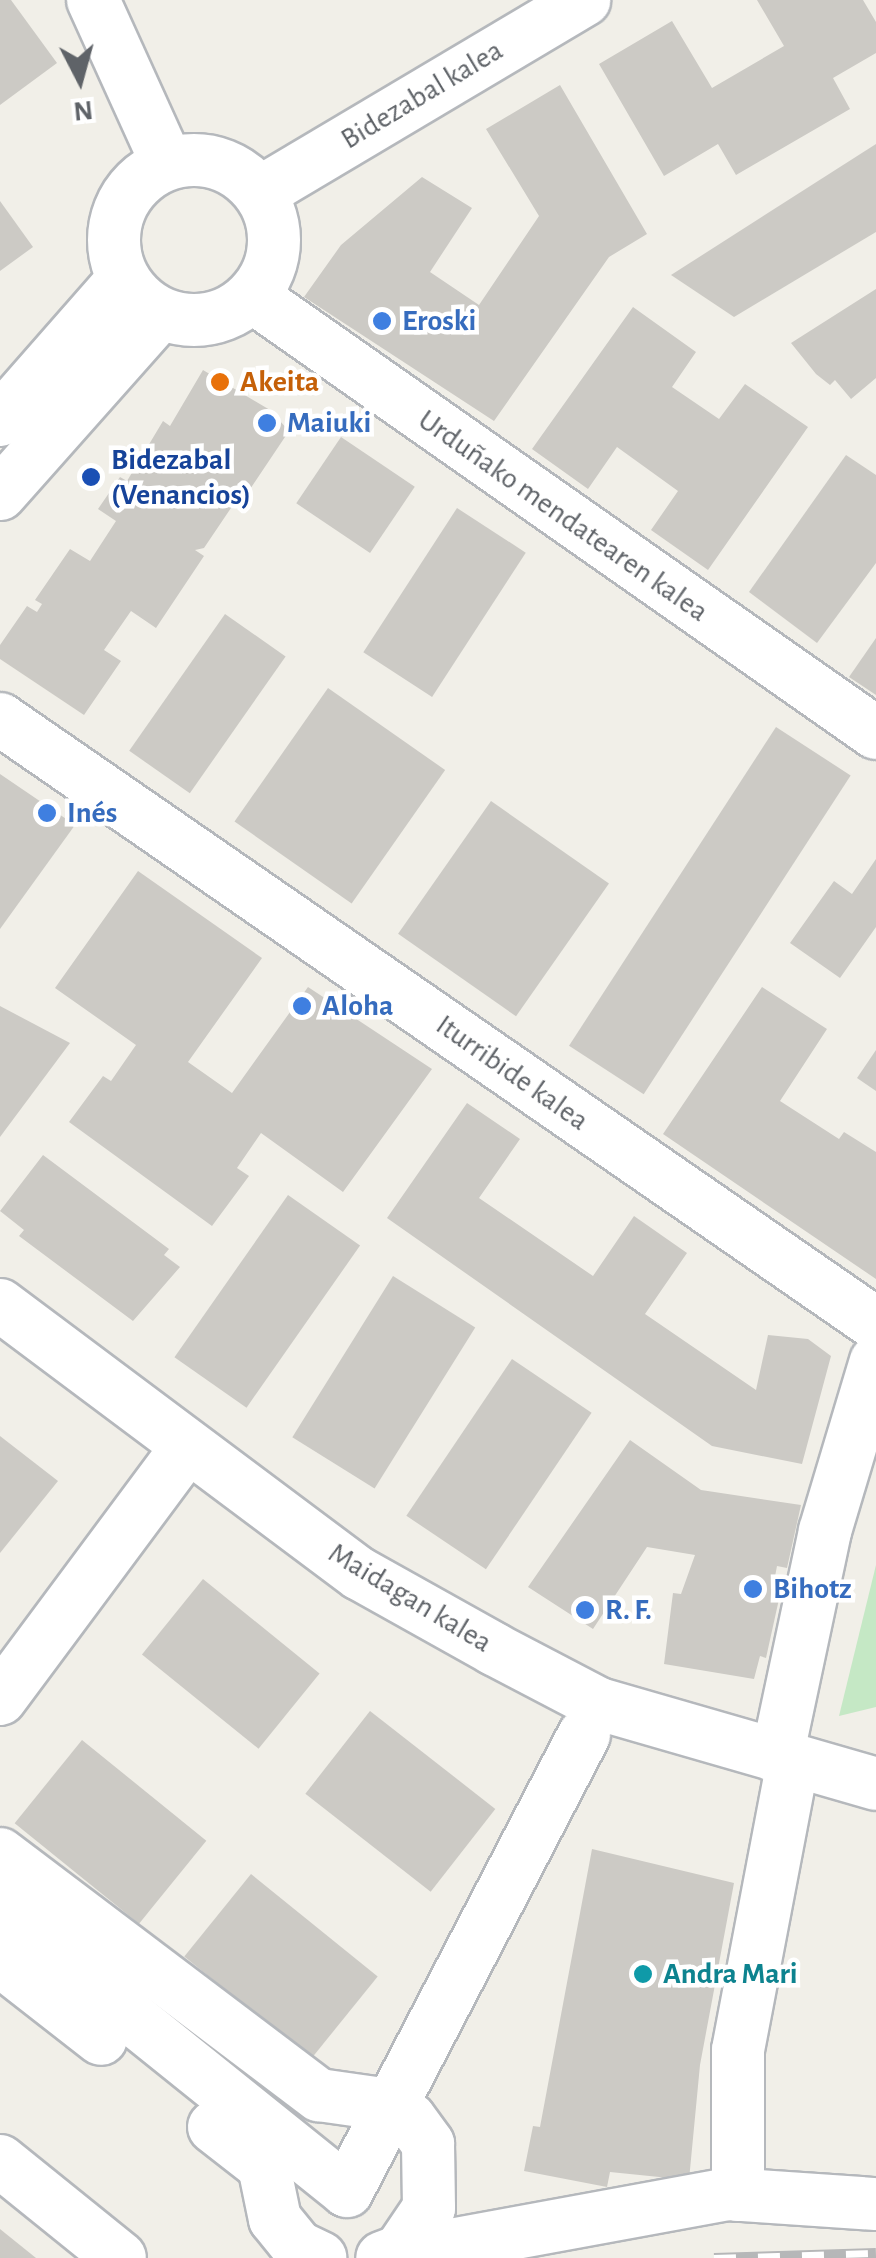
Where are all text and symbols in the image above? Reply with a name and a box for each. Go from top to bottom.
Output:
north arrow [30,30,130,130]
street label: Bidezabal kalea [334,33,510,157]
text: N [72,95,94,125]
place label: Eroski [402,303,476,339]
marker: Eroski [371,310,393,332]
place label: Akeita [240,364,319,400]
marker: Akeita [209,371,231,393]
street label: Urduñako mendatearen kalea [411,402,715,630]
place label: Maiuki [287,405,371,441]
marker: Maiuki [256,412,278,434]
place label: Bidezabal (Venancios) [111,442,251,512]
marker: Bidezabal (Venancios) [80,466,102,488]
place label: Inés [67,795,117,831]
marker: Inés [36,802,58,824]
place label: Aloha [322,988,393,1024]
marker: Aloha [291,995,313,1017]
street label: Iturribide kalea [429,1007,595,1139]
street label: Maidagan kalea [322,1535,498,1661]
place label: Bihotz [773,1571,852,1607]
marker: Bihotz [742,1578,764,1600]
place label: R. F. [605,1592,652,1628]
marker: R. F. [574,1599,596,1621]
place label: Andra Mari [663,1956,798,1992]
marker: Andra Mari [632,1963,654,1985]

